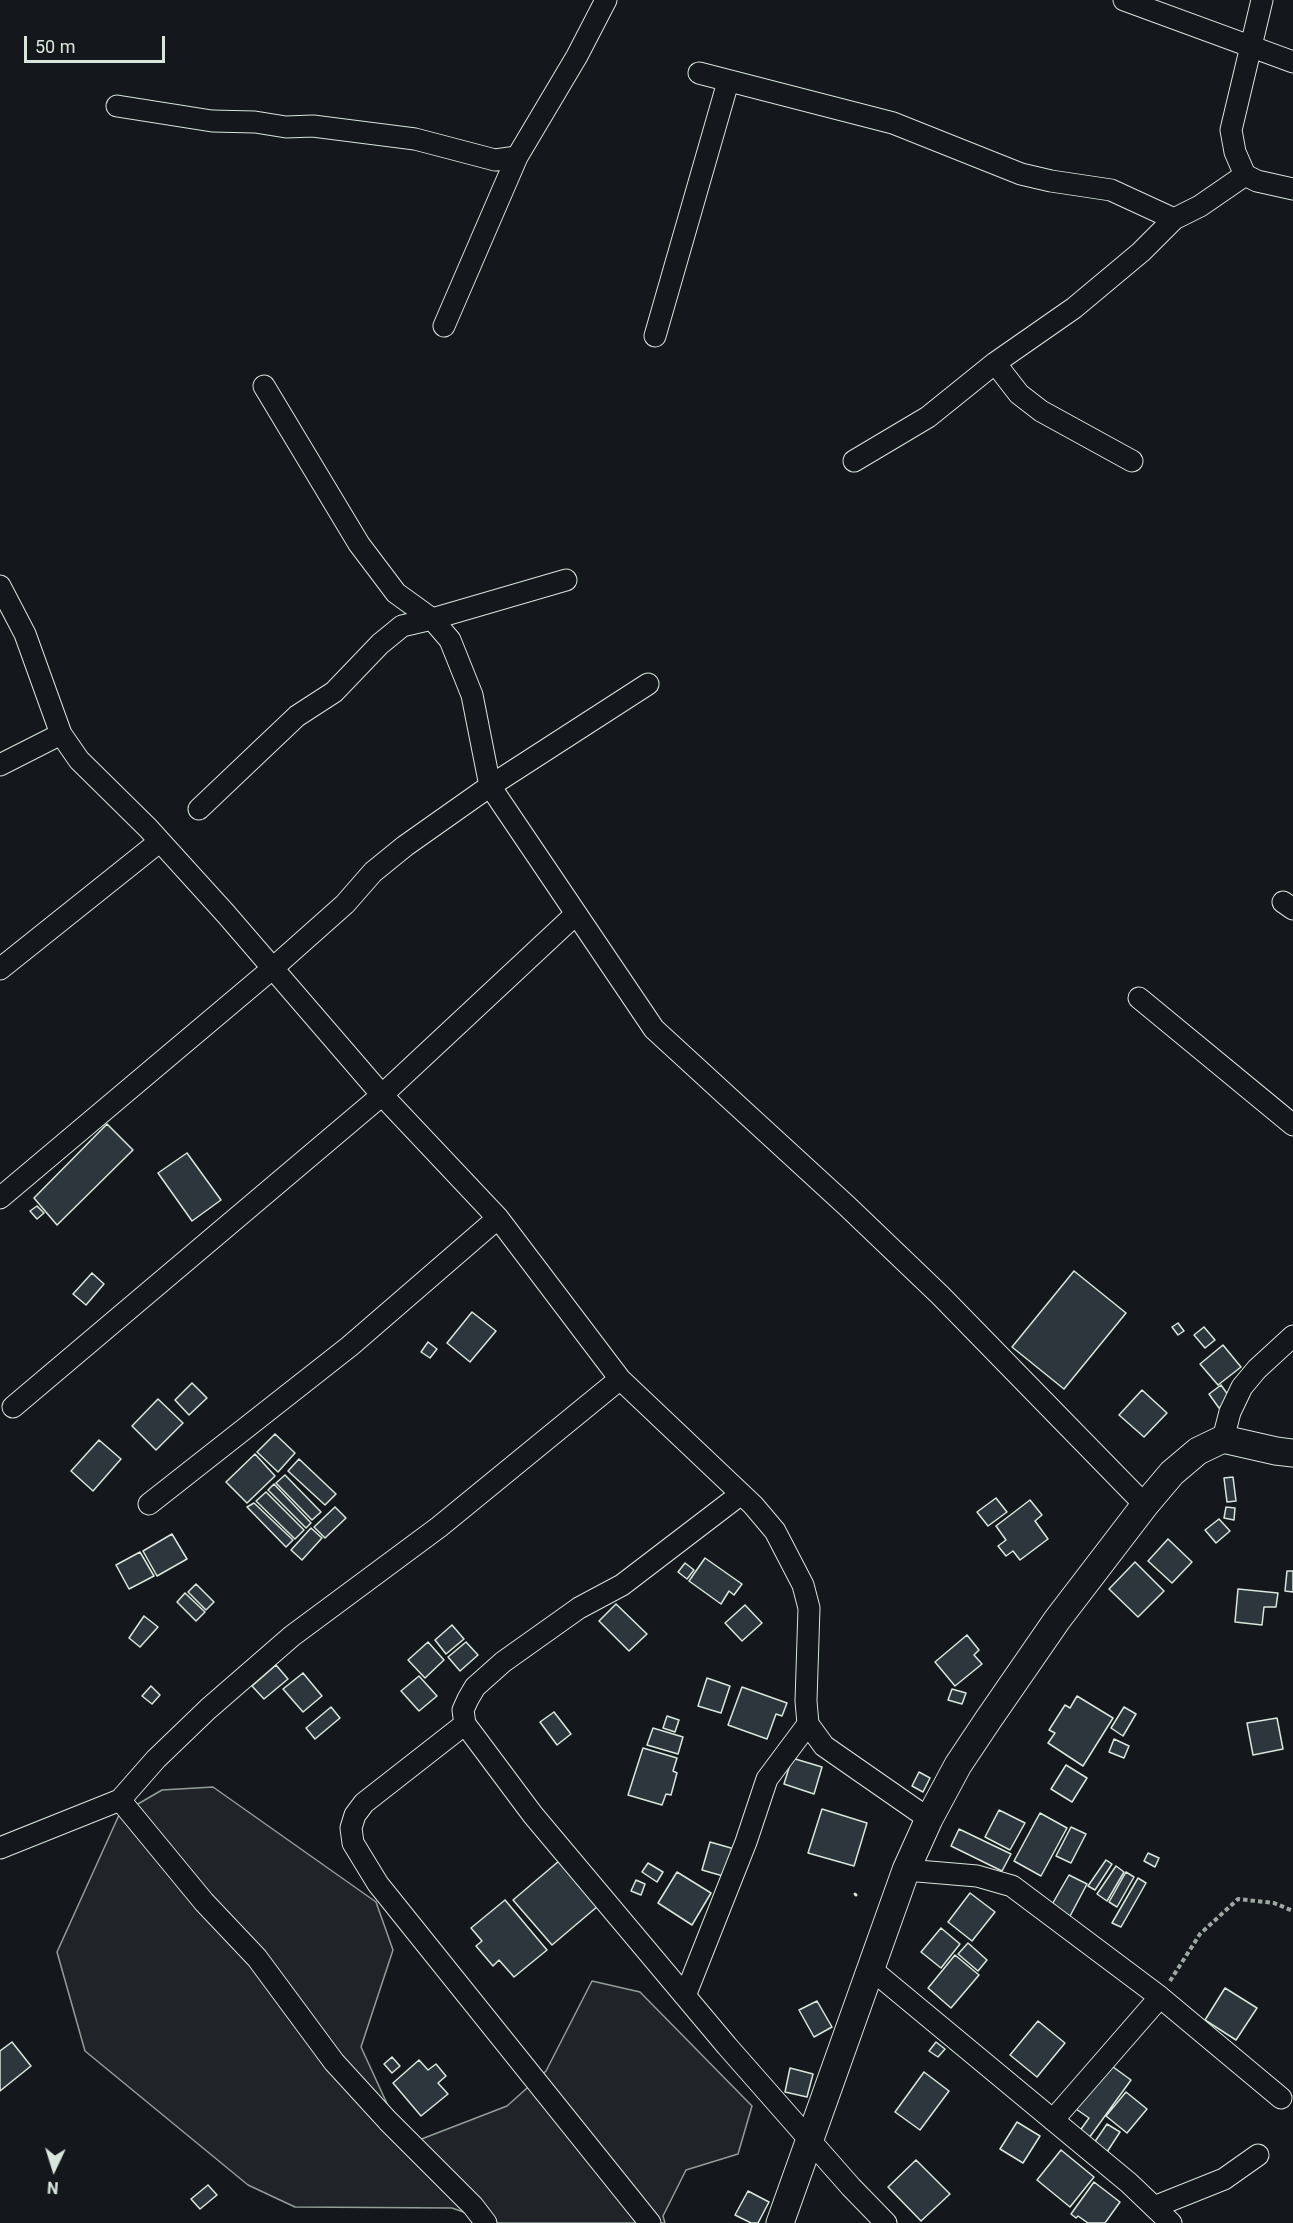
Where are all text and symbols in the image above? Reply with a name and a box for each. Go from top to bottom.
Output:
scale bar [27,24,168,62]
text: 50 m [35,36,75,57]
north arrow [24,2139,84,2199]
text: N [46,2178,59,2197]

